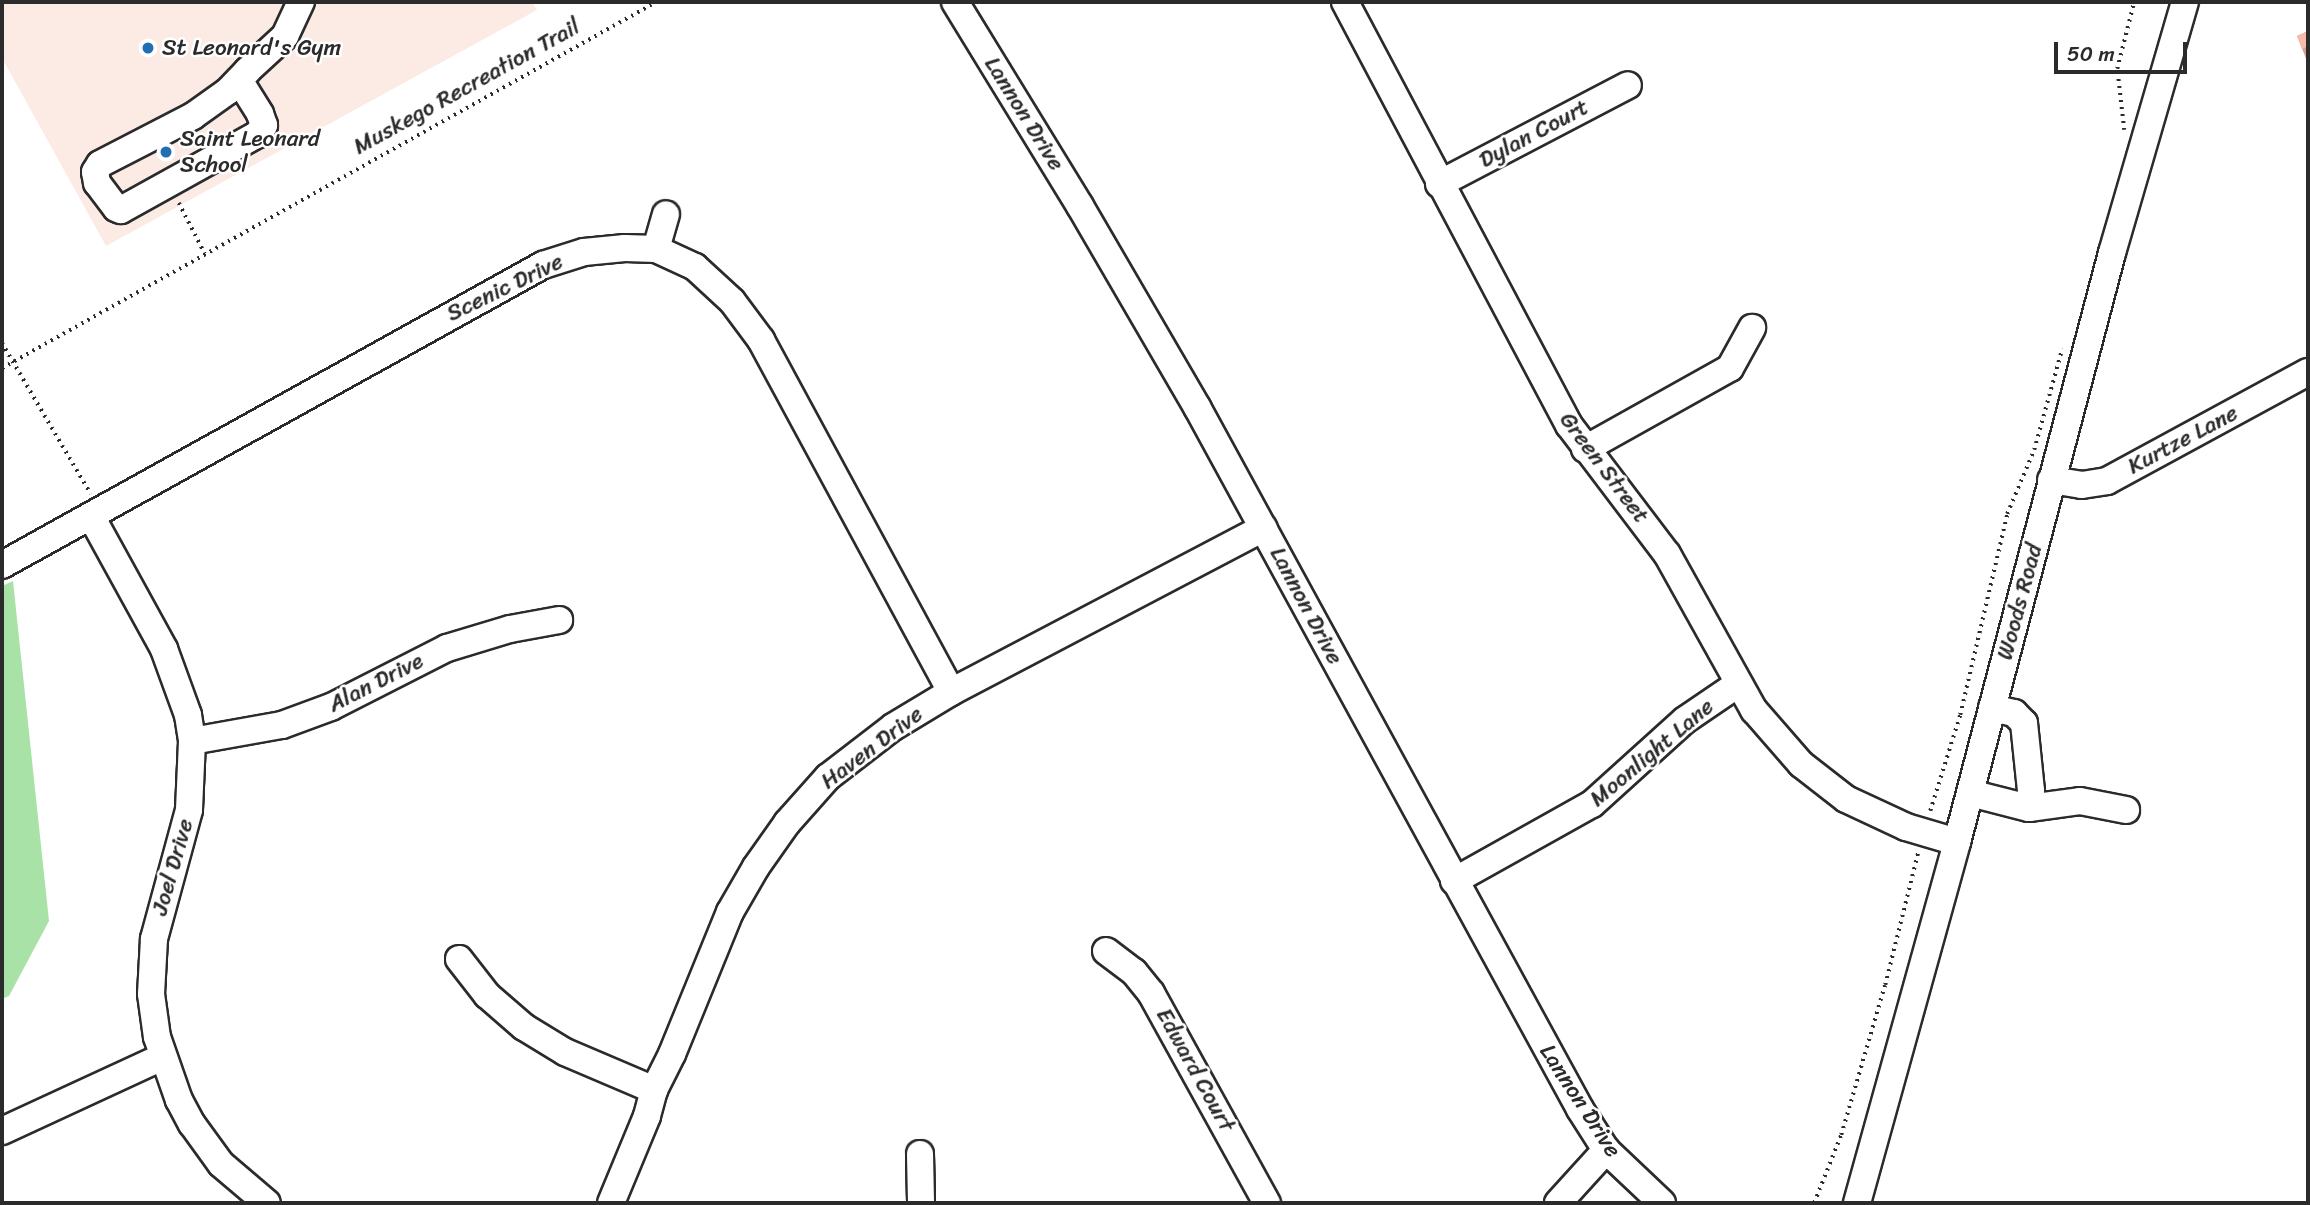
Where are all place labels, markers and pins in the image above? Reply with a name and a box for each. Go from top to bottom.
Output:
place label: St Leonard's Gym [162,34,341,62]
marker: St Leonard's Gym [140,40,156,56]
place label: Saint Leonard School [180,125,320,179]
marker: Saint Leonard School [158,144,174,160]

